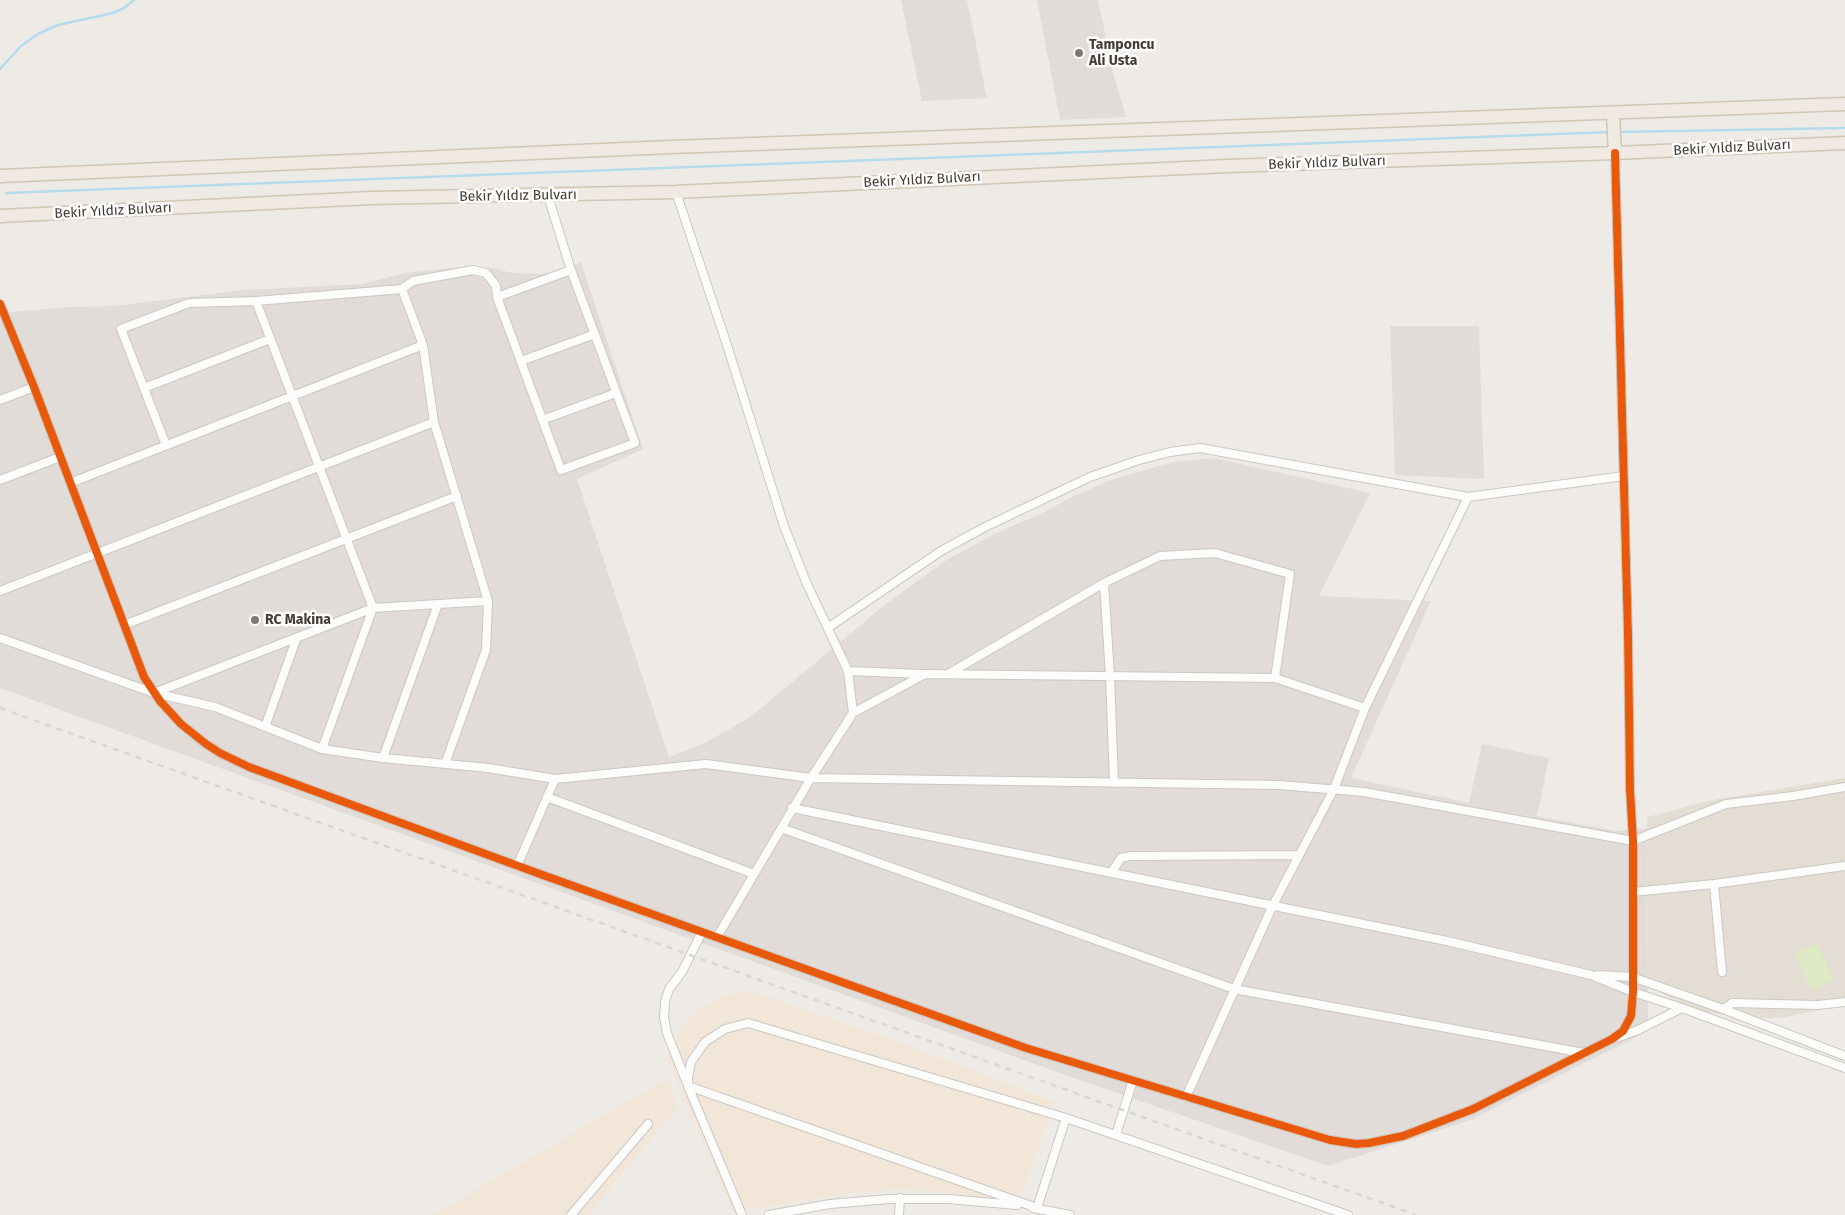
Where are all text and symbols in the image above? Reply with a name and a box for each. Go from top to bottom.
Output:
place label: Tamponcu Ali Usta [1089,37,1155,70]
marker: Tamponcu Ali Usta [1073,47,1085,59]
street label: Bekir Yıldız Bulvarı [1673,137,1791,159]
street label: Bekir Yıldız Bulvarı [1268,153,1386,173]
street label: Bekir Yıldız Bulvarı [863,169,981,191]
street label: Bekir Yıldız Bulvarı [459,187,577,205]
street label: Bekir Yıldız Bulvarı [54,200,172,222]
place label: RC Makina [265,612,331,628]
marker: RC Makina [249,614,261,626]

